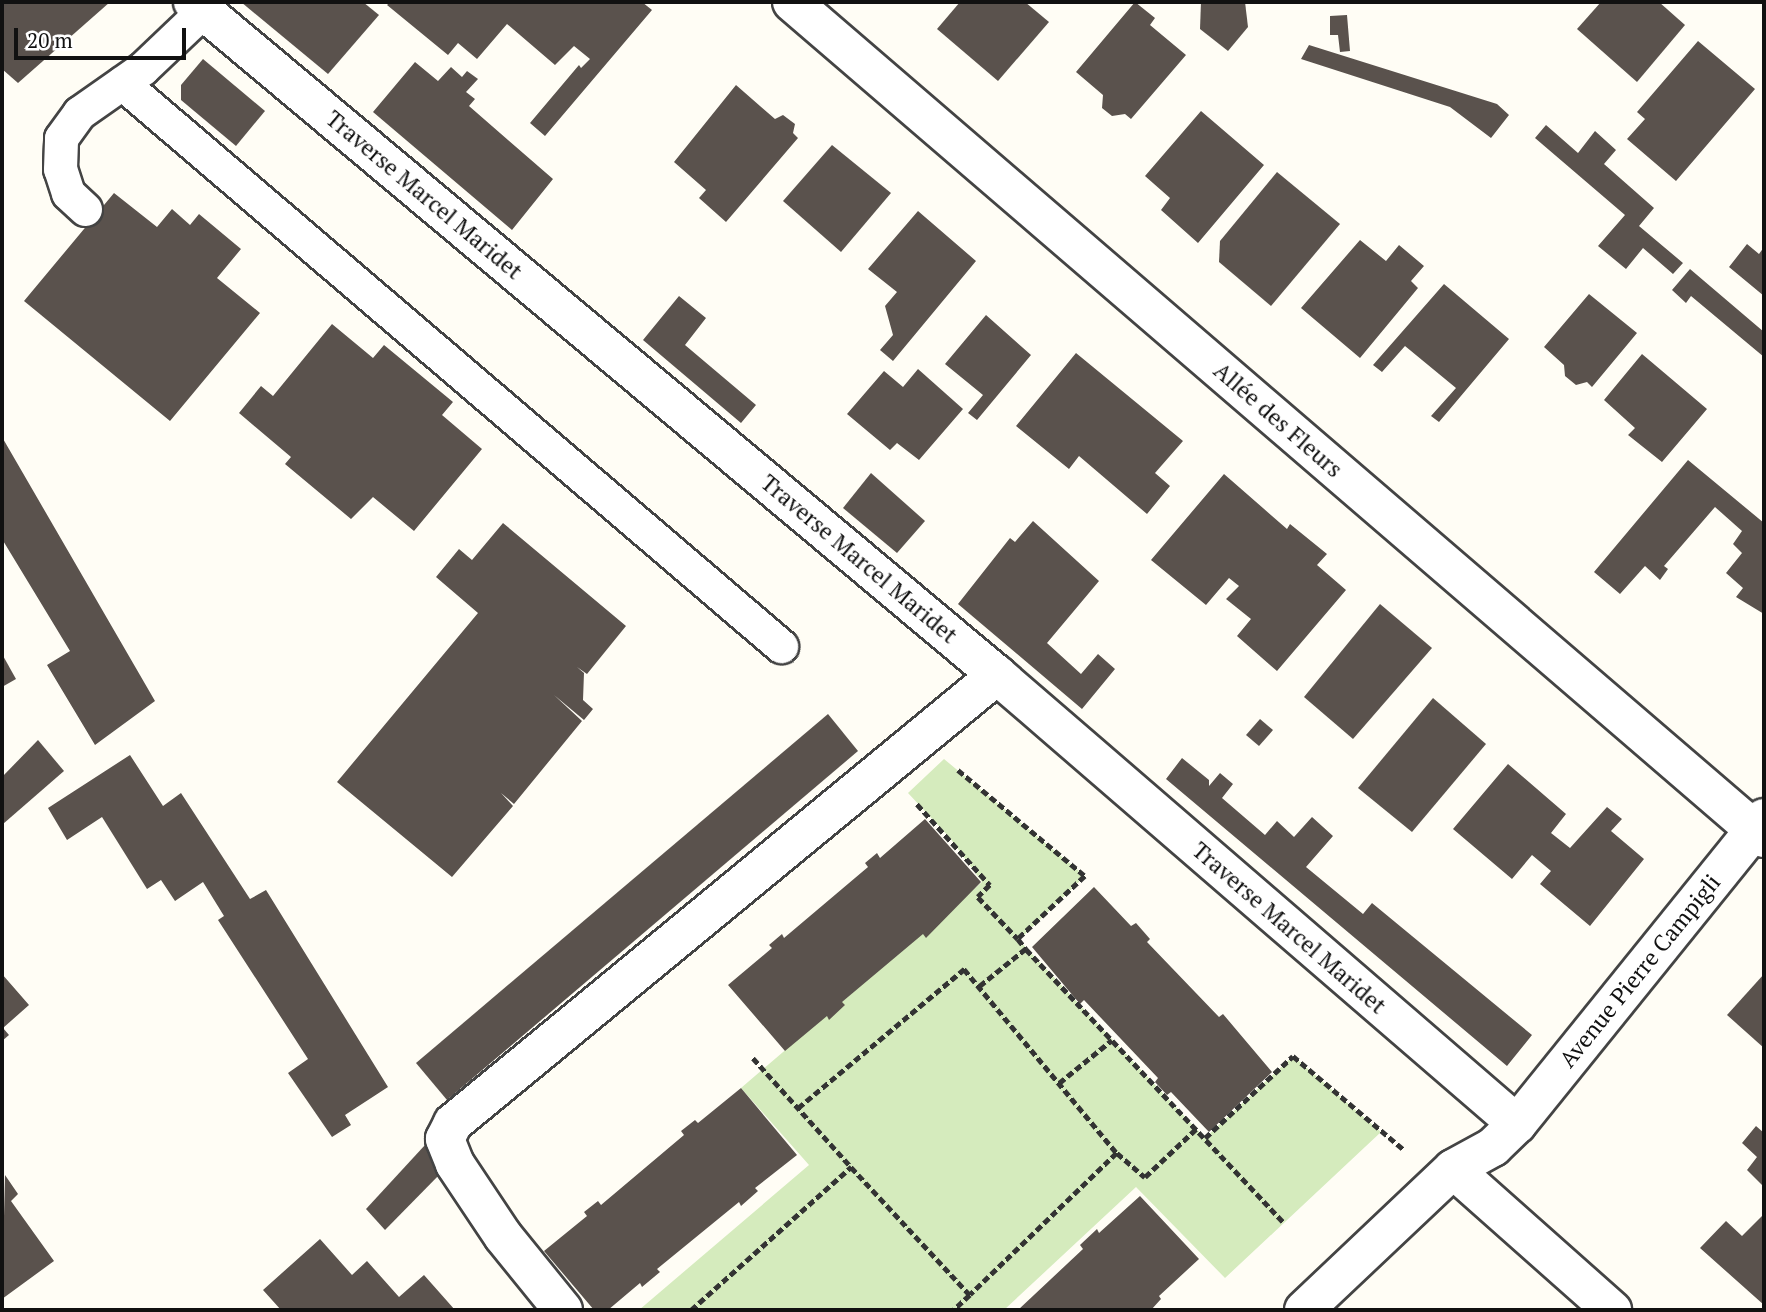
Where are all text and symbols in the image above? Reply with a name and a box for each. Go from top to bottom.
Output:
scale bar [18,14,189,58]
text: 20 m [27,26,73,54]
street label: Traverse Marcel Maridet [320,105,528,285]
street label: Allée des Fleurs [1208,357,1348,483]
street label: Traverse Marcel Maridet [755,469,963,649]
street label: Traverse Marcel Maridet [1186,836,1392,1020]
street label: Avenue Pierre Campigli [1554,869,1726,1073]

